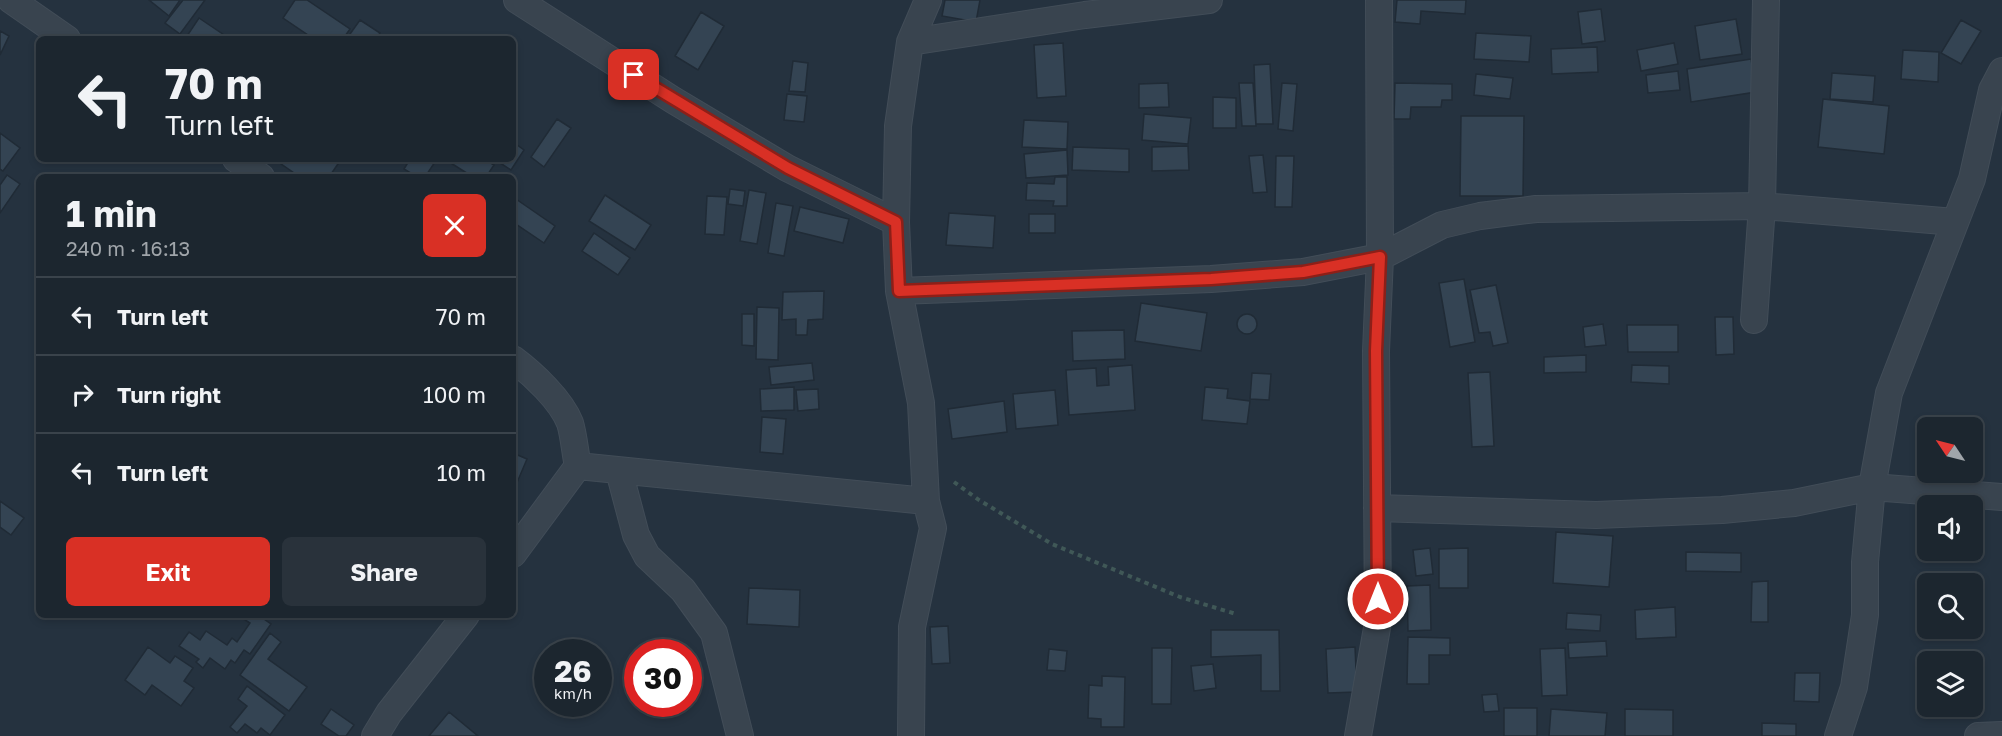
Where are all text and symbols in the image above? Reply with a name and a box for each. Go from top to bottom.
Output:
pin [608,49,659,100]
text: 70 m [165,58,262,108]
icon: arrive [617,58,650,91]
icon: left [66,60,144,138]
text: Turn left [165,109,274,141]
text: 1 min [66,192,157,235]
button: close [423,194,486,257]
text: 240 m · 16:13 [66,236,190,260]
icon: left [66,300,99,333]
text: Turn left [117,303,208,330]
text: 70 m [436,303,486,330]
icon: right [66,378,99,411]
text: Turn right [117,381,221,408]
text: 100 m [423,381,486,408]
north arrow [1917,417,1983,483]
map controls [1917,417,1983,717]
icon: left [66,456,99,489]
text: Turn left [117,459,208,486]
text: 10 m [437,459,486,486]
button: sound [1917,495,1983,561]
button: Exit [66,537,270,606]
button: Share [282,537,486,606]
position arrow [1346,567,1410,631]
button: search [1917,573,1983,639]
speed limit sign: 30 [624,639,702,717]
button: layers [1917,651,1983,717]
text: 26 [554,653,592,689]
text: km/h [554,684,592,702]

